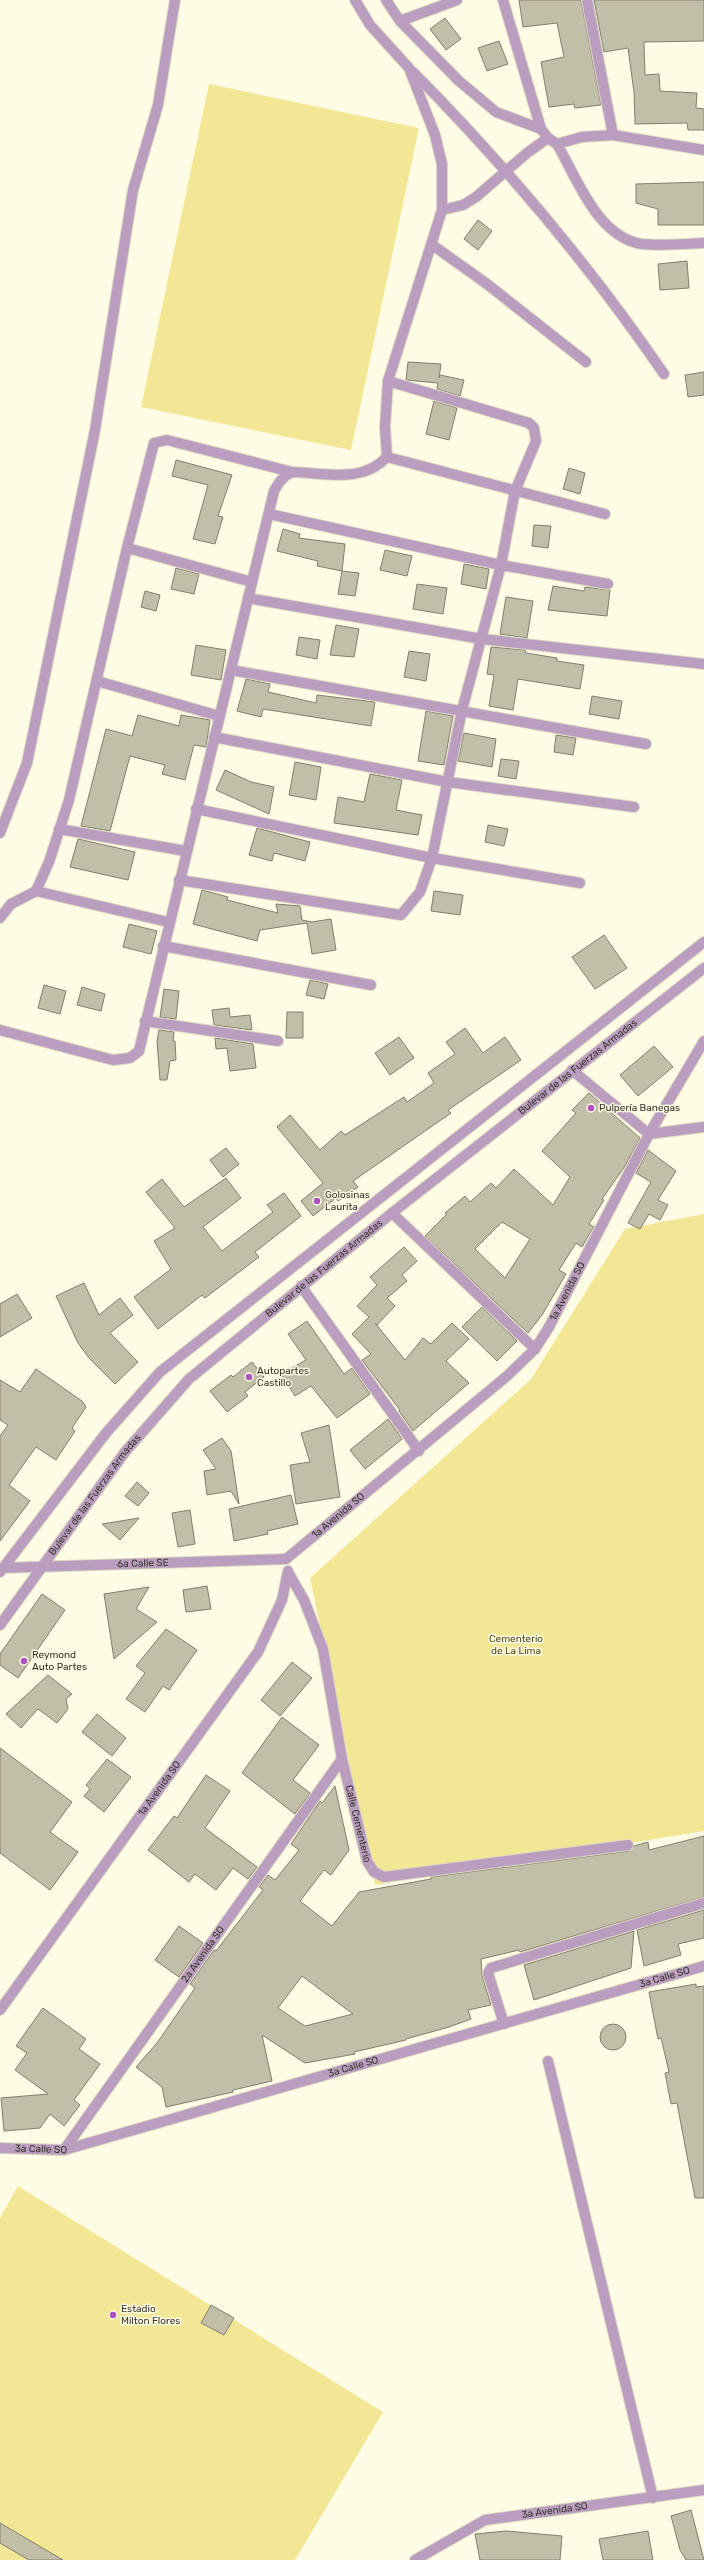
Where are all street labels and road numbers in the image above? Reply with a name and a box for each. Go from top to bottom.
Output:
street label: Bulevar de las Fuerzas Armadas [516,1017,640,1117]
street label: Bulevar de las Fuerzas Armadas [263,1217,385,1320]
street label: 1a Avenida SO [547,1260,588,1323]
street label: Bulevar de las Fuerzas Armadas [46,1432,144,1558]
street label: 1a Avenida SO [310,1490,367,1541]
street label: 6a Calle SE [117,1557,169,1570]
street label: 1a Avenida SO [136,1759,184,1818]
street label: Calle Cementerio [343,1784,373,1864]
street label: 2a Avenida SO [179,1924,227,1985]
street label: 3a Calle SO [638,1964,692,1990]
street label: 3a Calle SO [327,2054,380,2080]
street label: 3a Calle SO [15,2142,67,2156]
street label: 3a Avenida SO [521,2500,589,2521]

